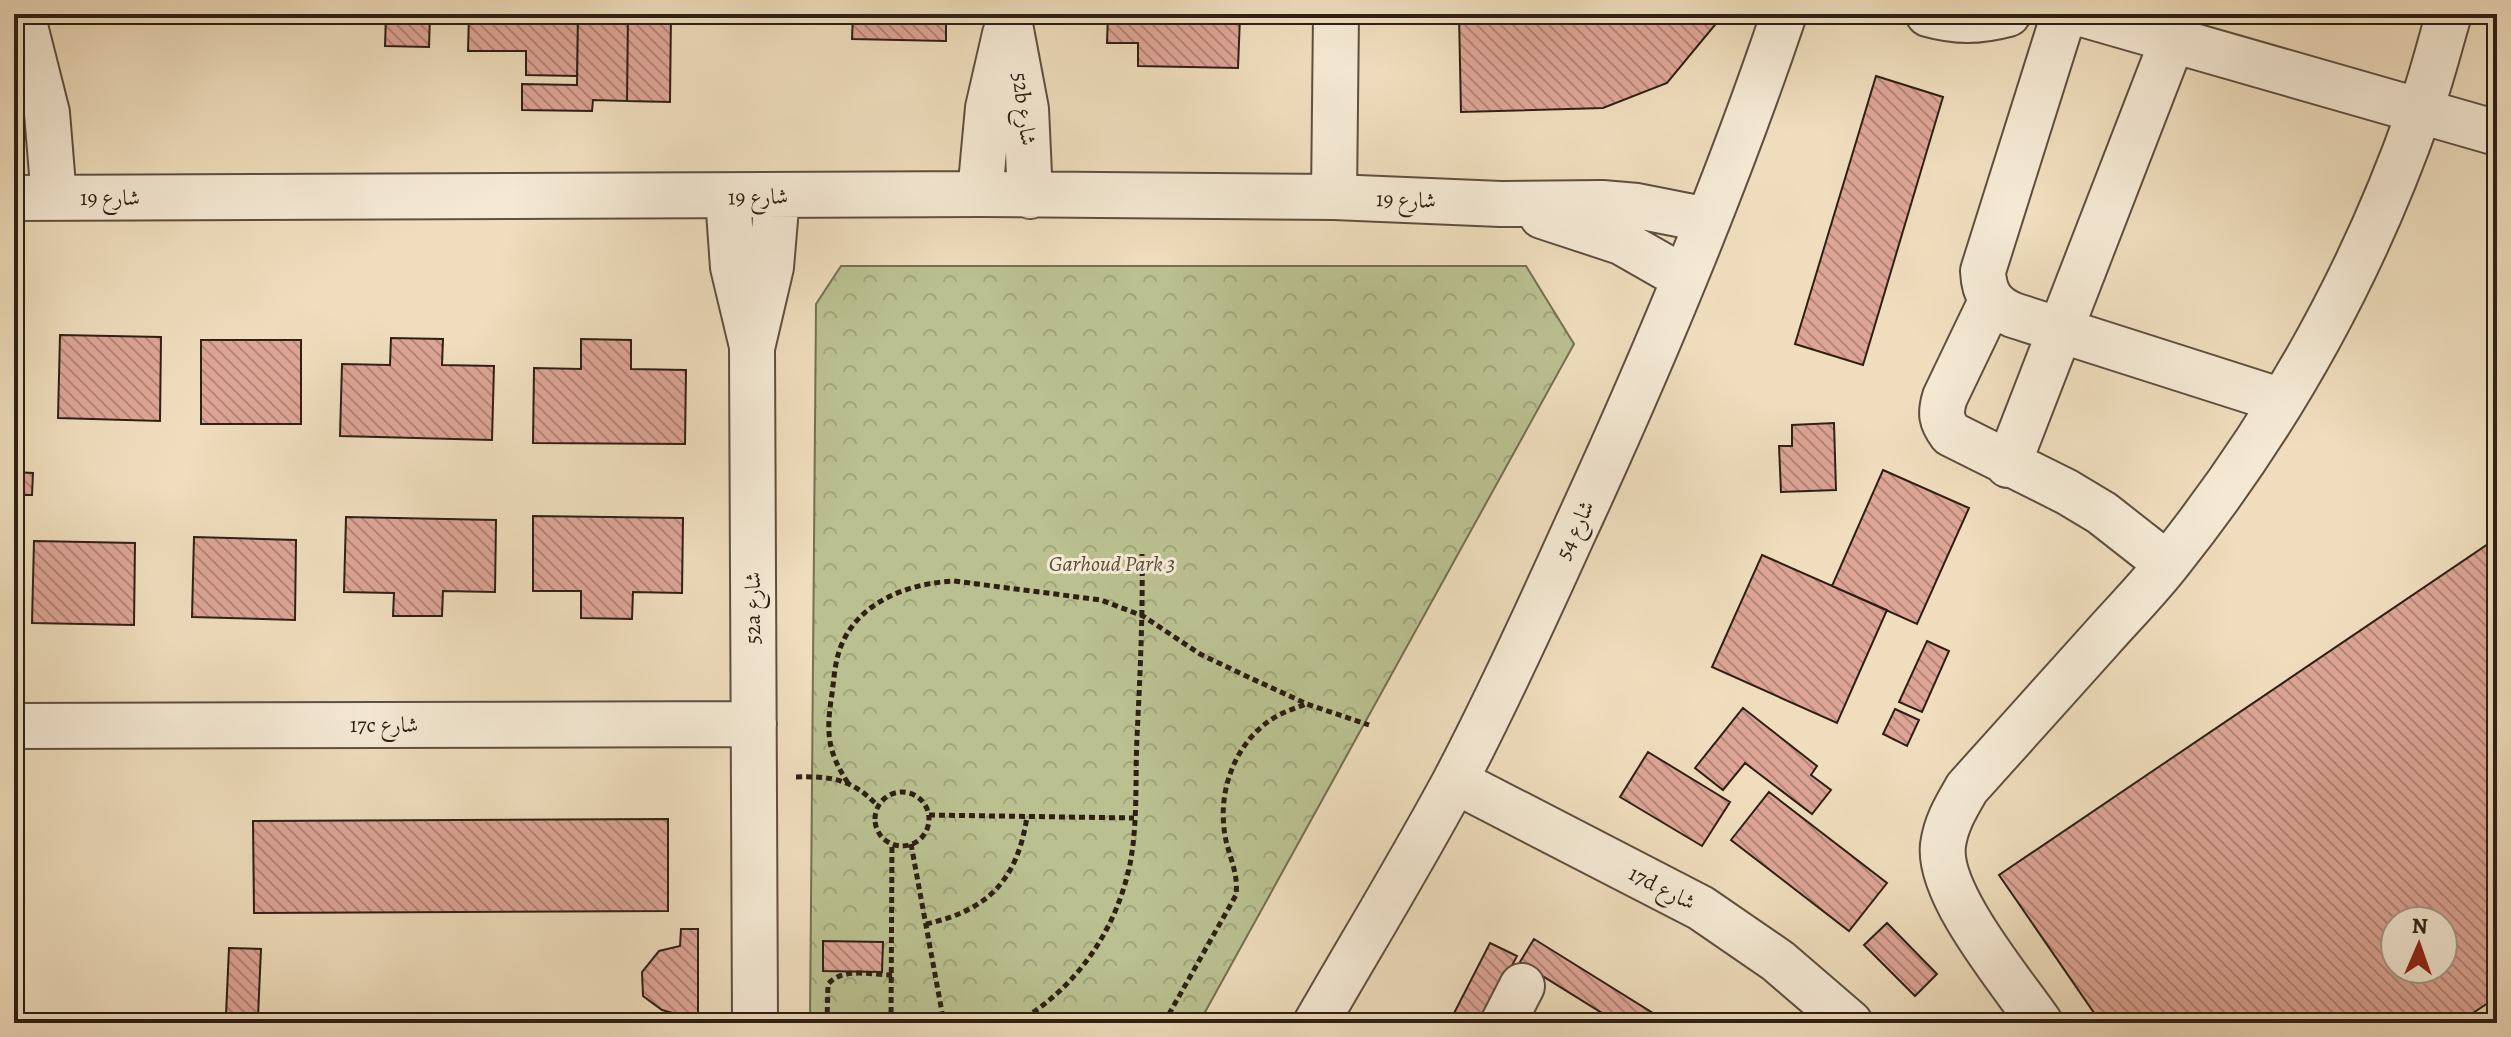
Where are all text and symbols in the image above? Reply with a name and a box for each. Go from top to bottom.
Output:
street label: 52b شارع [1002,71,1043,148]
street label: شارع 19 [728,181,788,216]
street label: شارع 19 [80,183,140,216]
street label: شارع 19 [1375,184,1437,219]
street label: شارع 54 [1548,496,1604,566]
park label: Garhoud Park 3 [1049,549,1175,579]
street label: 52a شارع [738,572,771,644]
street label: 17c شارع [350,710,418,743]
street label: 17d شارع [1622,858,1701,920]
north arrow [2379,905,2459,985]
text: N [2411,911,2428,941]

